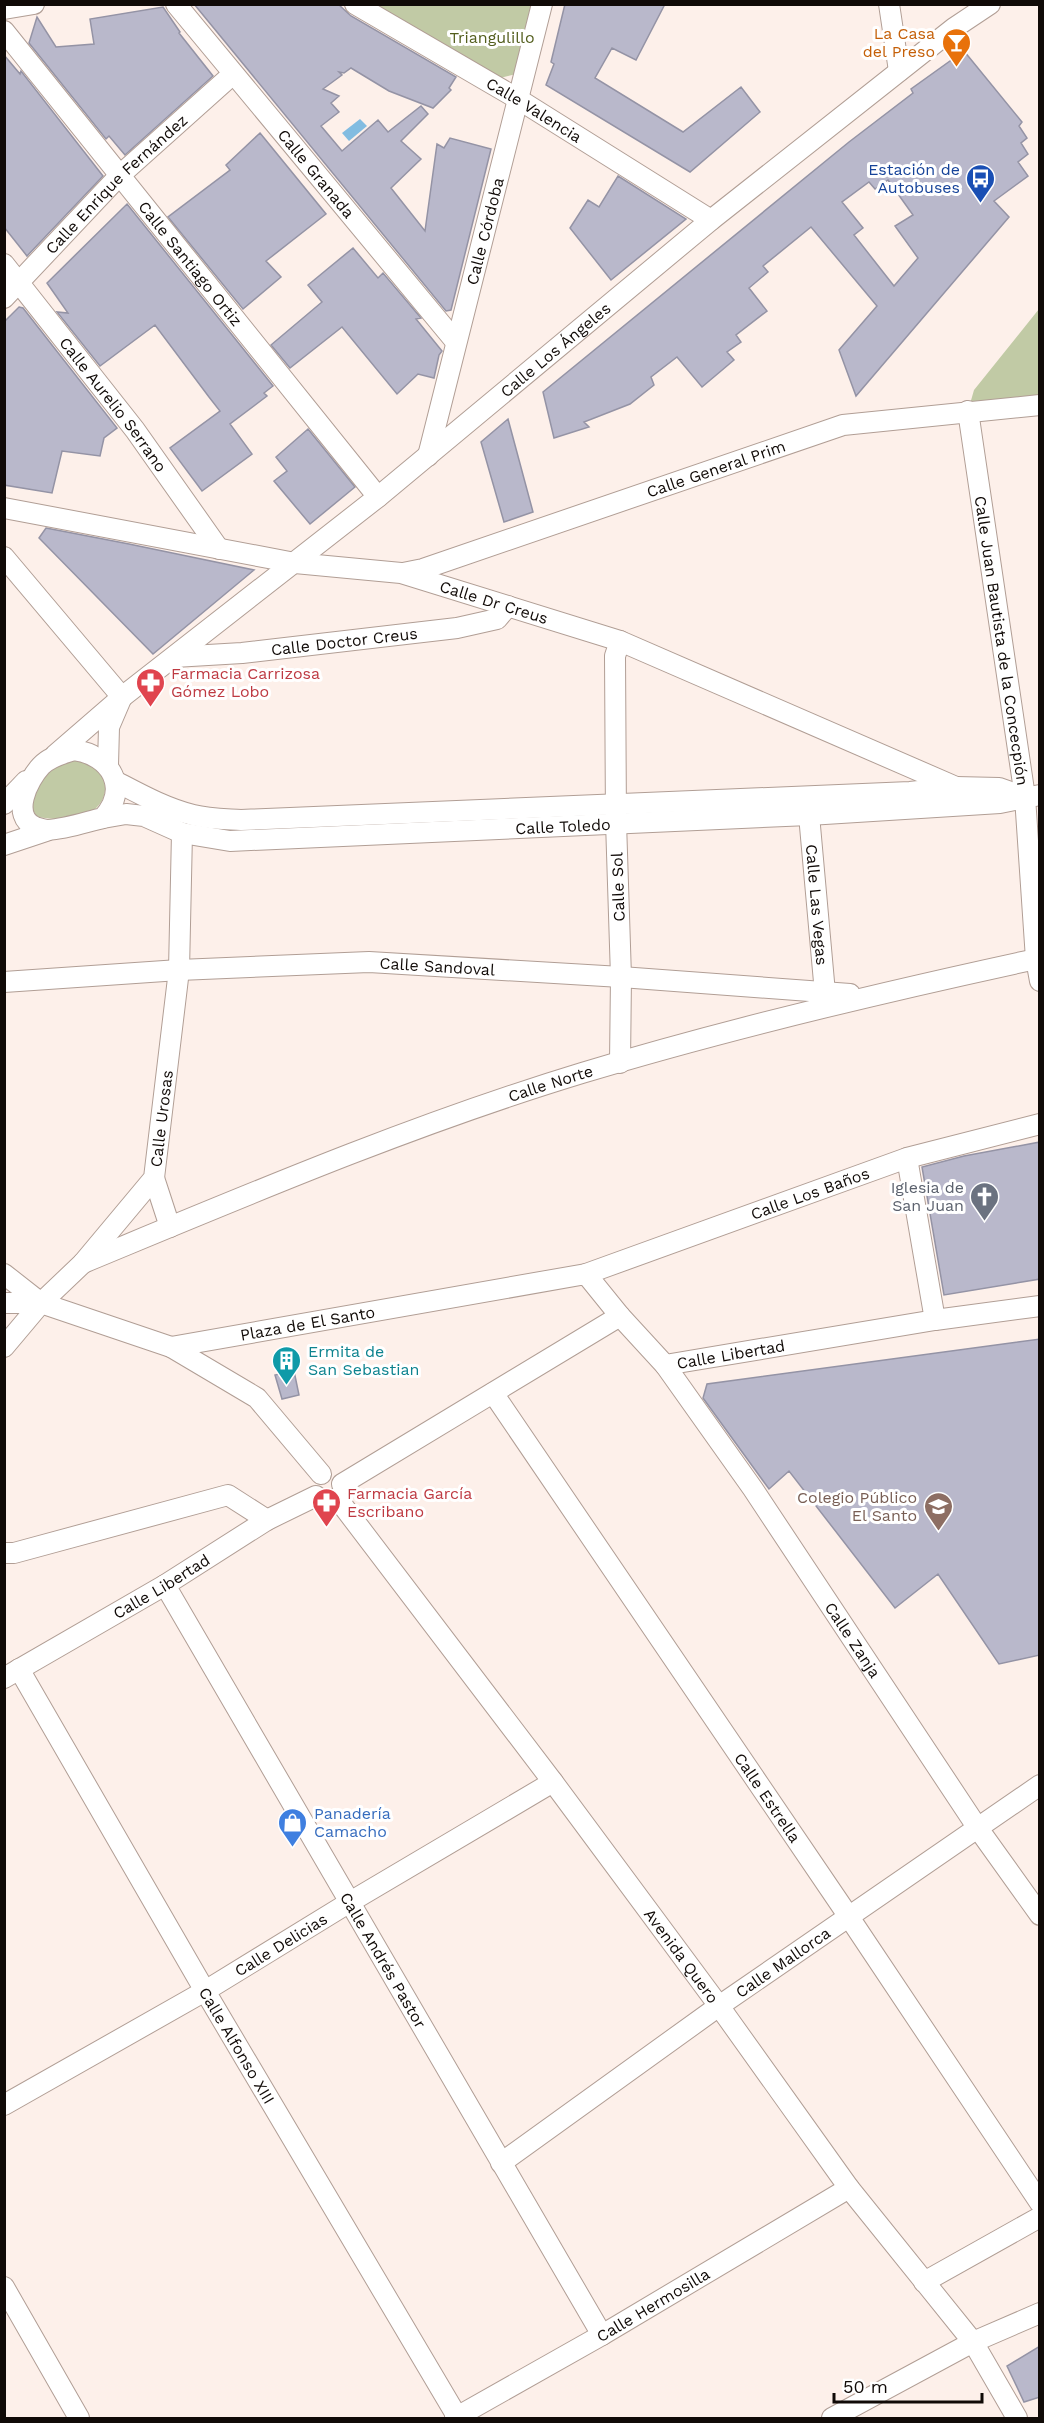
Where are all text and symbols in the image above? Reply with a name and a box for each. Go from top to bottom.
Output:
place label: La Casa del Preso [863,24,935,61]
bar icon: La Casa del Preso [940,26,972,68]
park label: Triangulillo [449,28,535,47]
street label: Calle Valencia [483,73,586,146]
street label: Calle Enrique Fernández [41,110,191,258]
street label: Calle Granada [274,125,359,222]
place label: Estación de Autobuses [868,160,960,197]
bus stop icon: Estación de Autobuses [965,162,997,204]
street label: Calle Córdoba [462,175,507,287]
street label: Calle Santiago Ortiz [135,197,246,330]
street label: Calle Los Ángeles [496,298,614,401]
street label: Calle Aurelio Serrano [56,333,171,476]
street label: Calle General Prim [644,436,788,501]
street label: Calle Juan Bautista de la Concecpión [971,494,1033,787]
street label: Calle Dr Creus [437,576,551,628]
street label: Calle Doctor Creus [270,623,419,659]
place label: Farmacia Carrizosa Gómez Lobo [171,664,320,701]
pharmacy icon: Farmacia Carrizosa Gómez Lobo [134,666,166,708]
street label: Calle Toledo [515,814,611,838]
street label: Calle Las Vegas [802,843,832,966]
street label: Calle Sol [607,852,629,922]
street label: Calle Sandoval [379,953,496,979]
street label: Calle Norte [506,1061,595,1106]
street label: Calle Urosas [146,1069,176,1168]
street label: Calle Los Baños [748,1163,872,1223]
place label: Iglesia de San Juan [891,1178,964,1215]
church icon: Iglesia de San Juan [969,1180,1001,1222]
street label: Plaza de El Santo [239,1302,376,1344]
street label: Calle Libertad [675,1336,786,1372]
place label: Ermita de San Sebastian [308,1342,419,1379]
building icon: Ermita de San Sebastian [271,1344,303,1386]
place label: Farmacia García Escribano [347,1484,472,1521]
pharmacy icon: Farmacia García Escribano [310,1486,342,1528]
place label: Colegio Público El Santo [797,1488,917,1525]
school or university icon: Colegio Público El Santo [922,1490,954,1532]
street label: Calle Libertad [109,1550,213,1623]
street label: Calle Zanja [821,1598,885,1681]
street label: Calle Estrella [731,1749,805,1846]
place label: Panadería Camacho [314,1804,391,1841]
shop icon: Panadería Camacho [277,1806,309,1848]
street label: Calle Andrés Pastor [337,1889,431,2032]
street label: Avenida Quero [640,1905,723,2007]
street label: Calle Delicias [231,1909,331,1980]
street label: Calle Mallorca [732,1923,834,2001]
street label: Calle Alfonso XIII [195,1984,279,2107]
street label: Calle Hermosilla [593,2264,713,2346]
scale bar [834,2366,982,2404]
text: 50 m [843,2376,888,2397]

